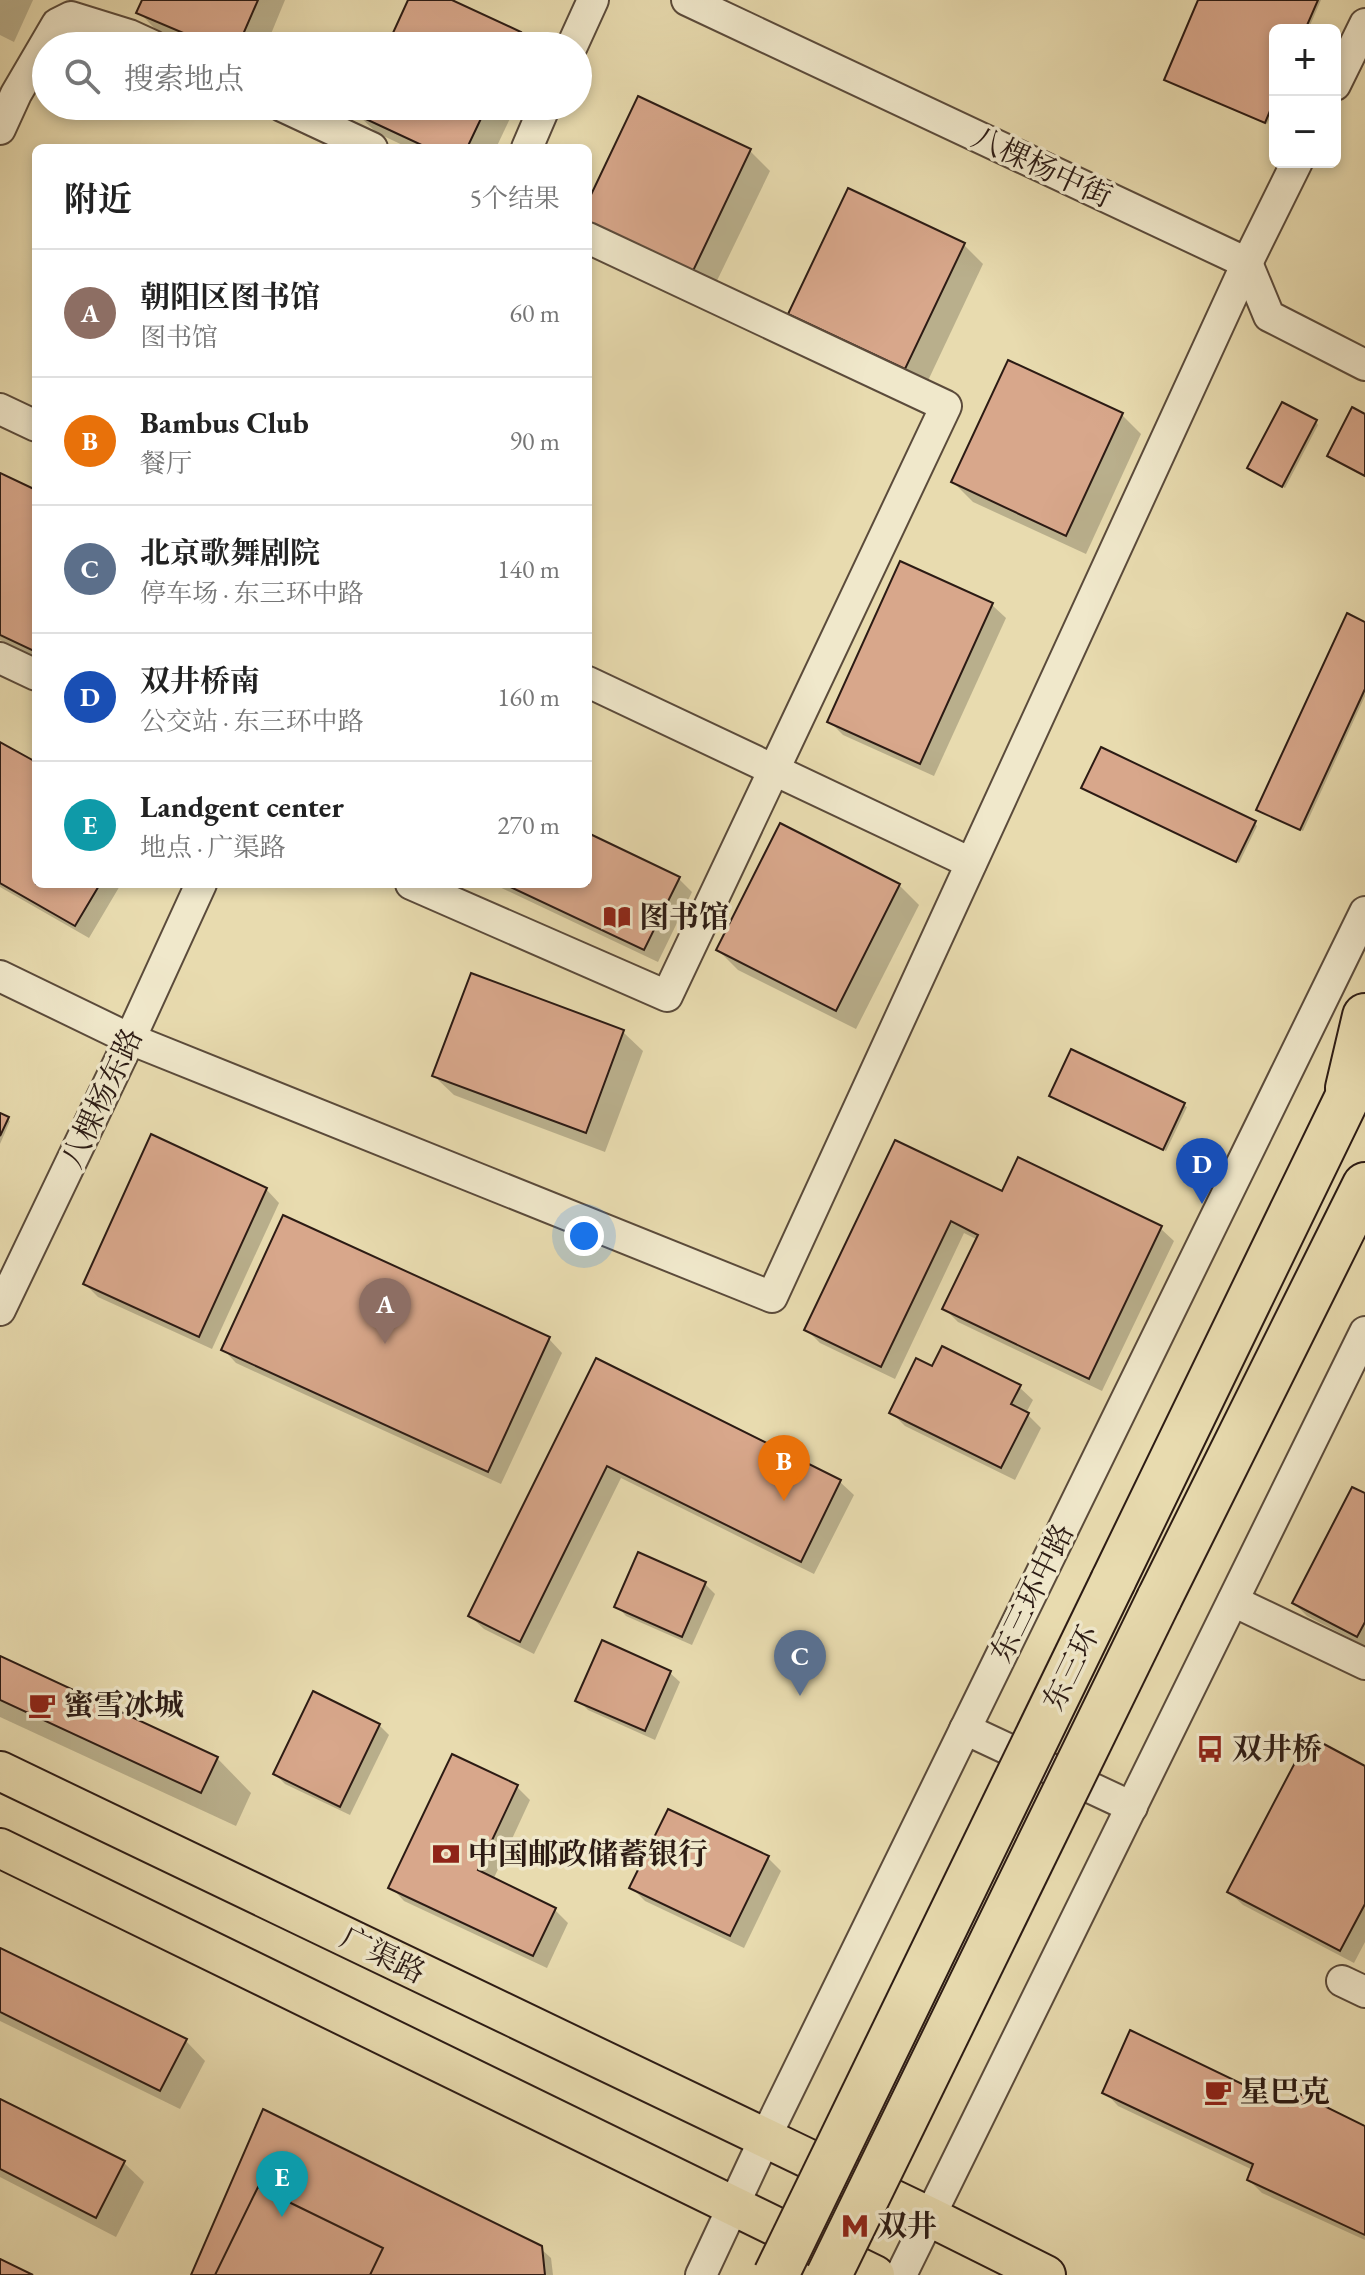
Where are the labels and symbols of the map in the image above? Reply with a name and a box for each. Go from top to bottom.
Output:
street label: 八棵杨中街 [966,117,1118,216]
place label: 图书馆 [639,897,729,936]
library icon: 图书馆 [602,902,632,932]
street label: 八棵杨东路 [52,1022,151,1174]
pin: D [1176,1138,1228,1204]
your location [564,1216,604,1256]
pin: A [359,1278,411,1344]
pin: B [758,1435,810,1501]
street label: 东三环中路 [983,1518,1081,1668]
street label: 东三环 [1035,1620,1107,1716]
pin: C [774,1630,826,1696]
place label: 蜜雪冰城 [64,1685,184,1724]
cafe icon: 蜜雪冰城 [27,1690,57,1720]
place label: 双井桥 [1232,1729,1322,1768]
bus stop icon: 双井桥 [1195,1734,1225,1764]
place label: 中国邮政储蓄银行 [468,1834,708,1873]
bank icon: 中国邮政储蓄银行 [431,1839,461,1869]
street label: 广渠路 [334,1917,432,1992]
place label: 星巴克 [1240,2072,1330,2111]
cafe icon: 星巴克 [1203,2077,1233,2107]
pin: E [256,2151,308,2217]
place label: 双井 [877,2206,937,2245]
metro station icon: 双井 [840,2211,870,2241]

